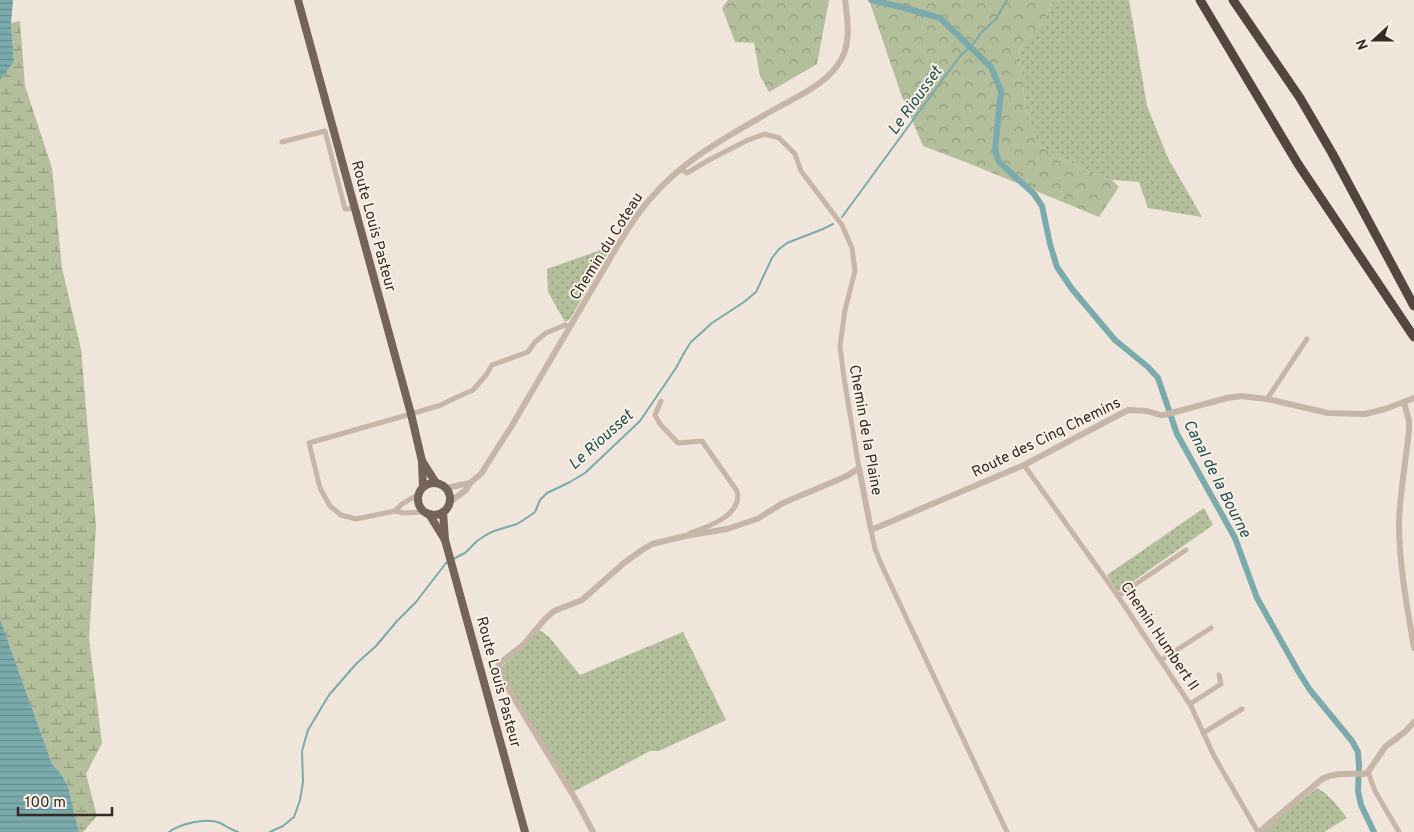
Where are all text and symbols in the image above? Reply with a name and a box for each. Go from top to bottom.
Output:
north arrow [1349,15,1399,65]
text: N [1354,36,1373,52]
water label: Le Riousset [884,62,948,139]
street label: Route Louis Pasteur [346,159,399,294]
street label: Chemin du Coteau [567,189,648,304]
street label: Chemin de la Plaine [844,363,885,497]
street label: Route des Cinq Chemins [969,394,1124,483]
water label: Le Riousset [565,405,639,475]
water label: Canal de la Bourne [1178,417,1255,542]
street label: Chemin Humbert II [1115,579,1202,695]
street label: Route Louis Pasteur [471,615,524,750]
scale bar [18,784,111,816]
text: 100 m [25,794,66,813]

